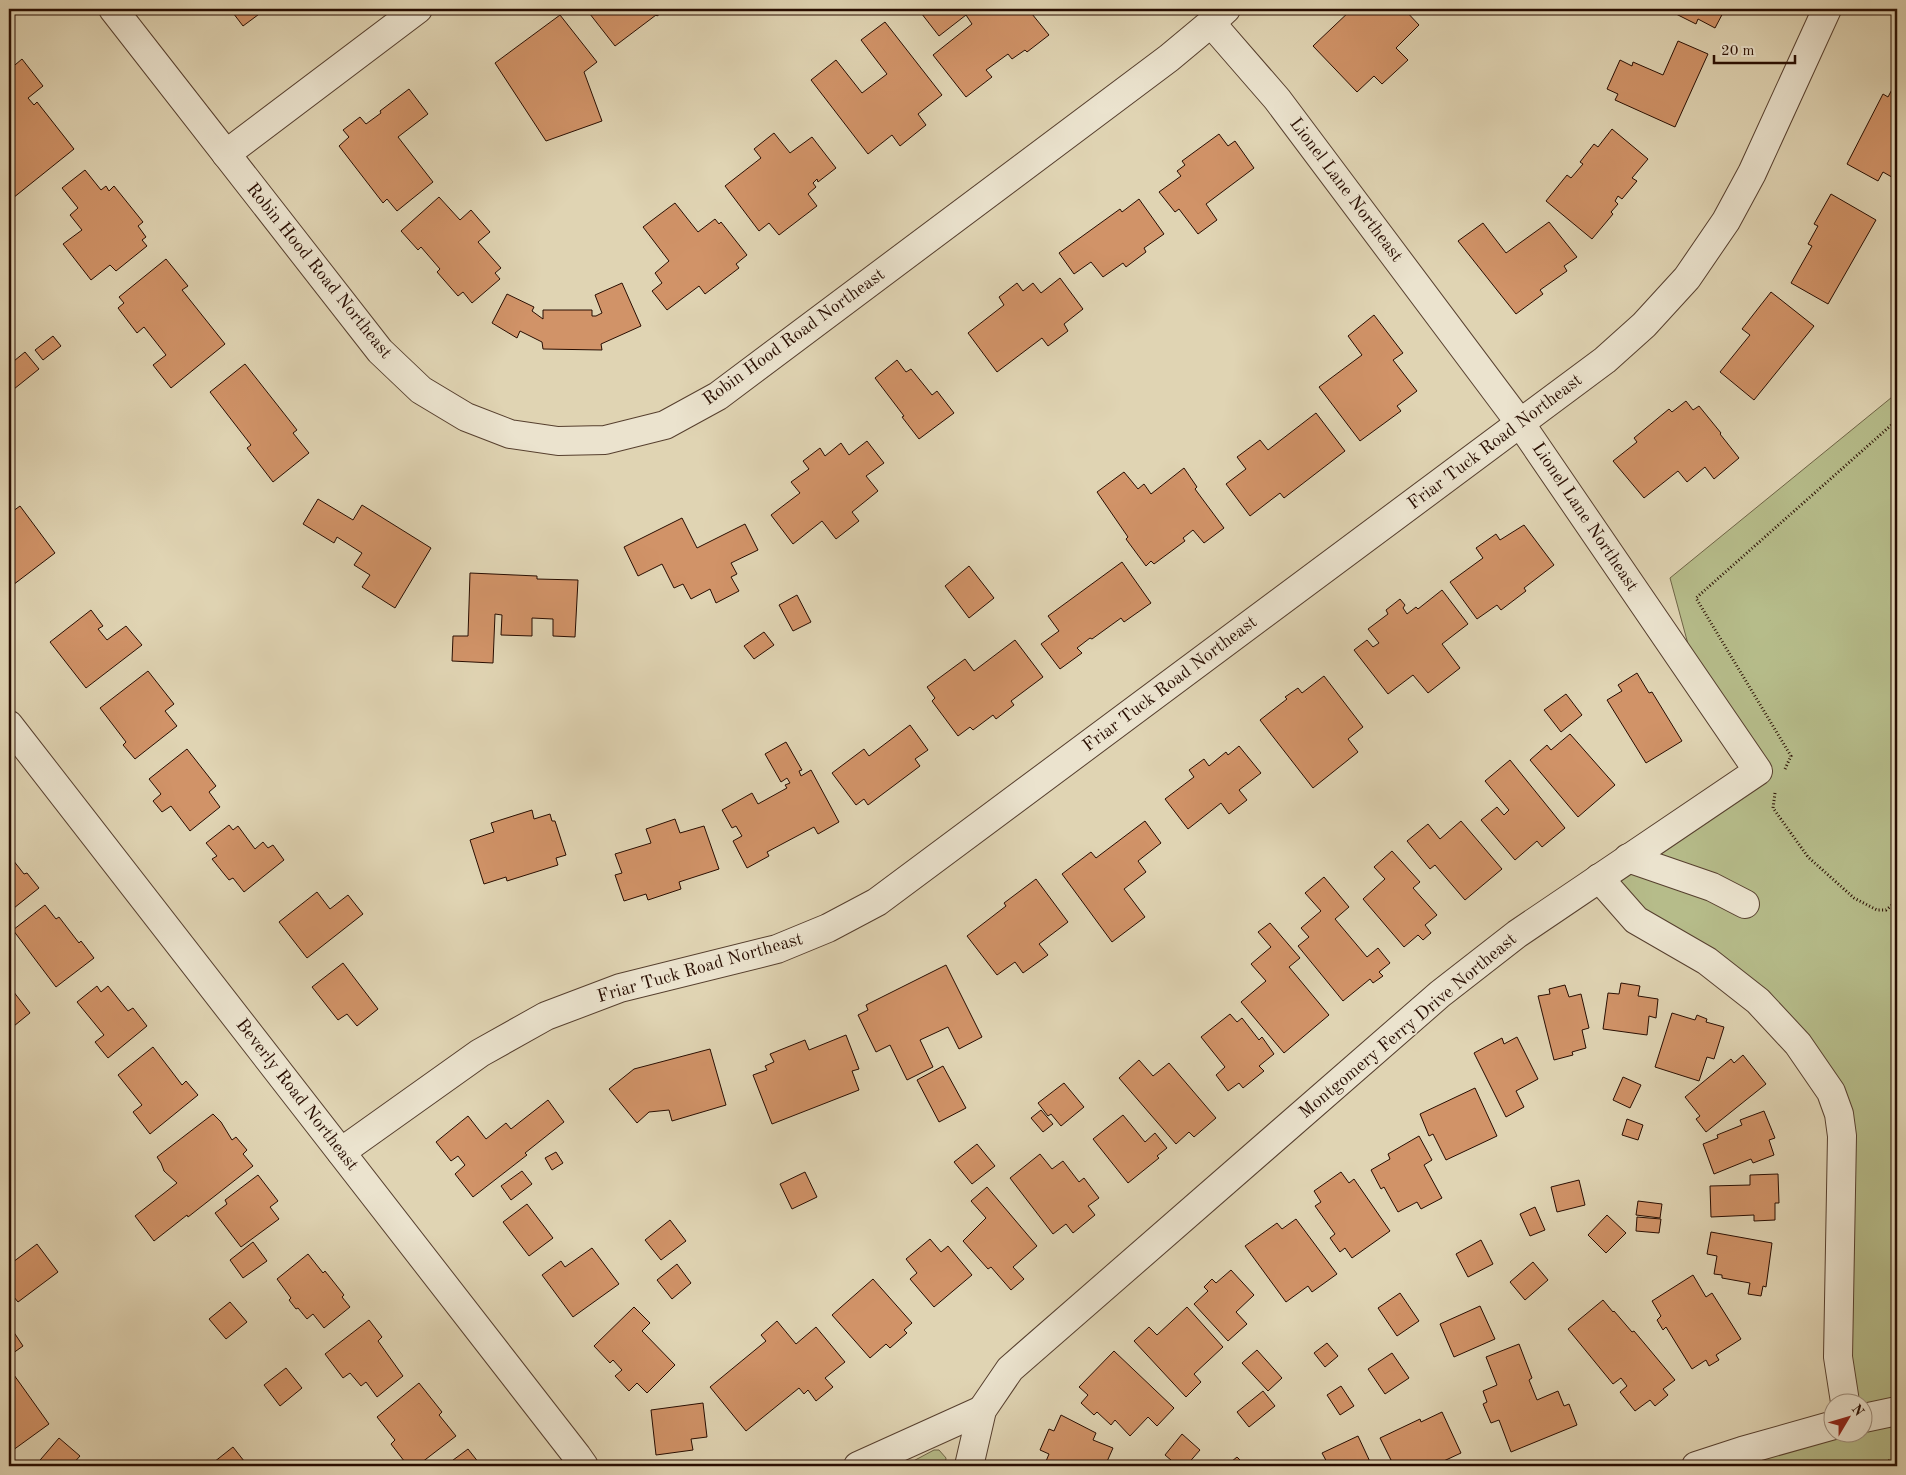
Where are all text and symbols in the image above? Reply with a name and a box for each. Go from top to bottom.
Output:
scale bar [1714,32,1795,64]
text: 20 m [1721,44,1755,59]
street label: Lionel Lane Northeast [1286,115,1406,265]
street label: Robin Hood Road Northeast [243,180,395,362]
street label: Robin Hood Road Northeast [700,265,888,409]
street label: Friar Tuck Road Northeast [1404,371,1586,513]
street label: Lionel Lane Northeast [1529,439,1641,595]
street label: Friar Tuck Road Northeast [1079,613,1261,755]
street label: Friar Tuck Road Northeast [595,930,805,1006]
street label: Montgomery Ferry Drive Northeast [1296,930,1520,1122]
street label: Beverly Road Northeast [232,1016,362,1174]
north arrow [1824,1392,1874,1442]
text: N [1849,1402,1866,1419]

